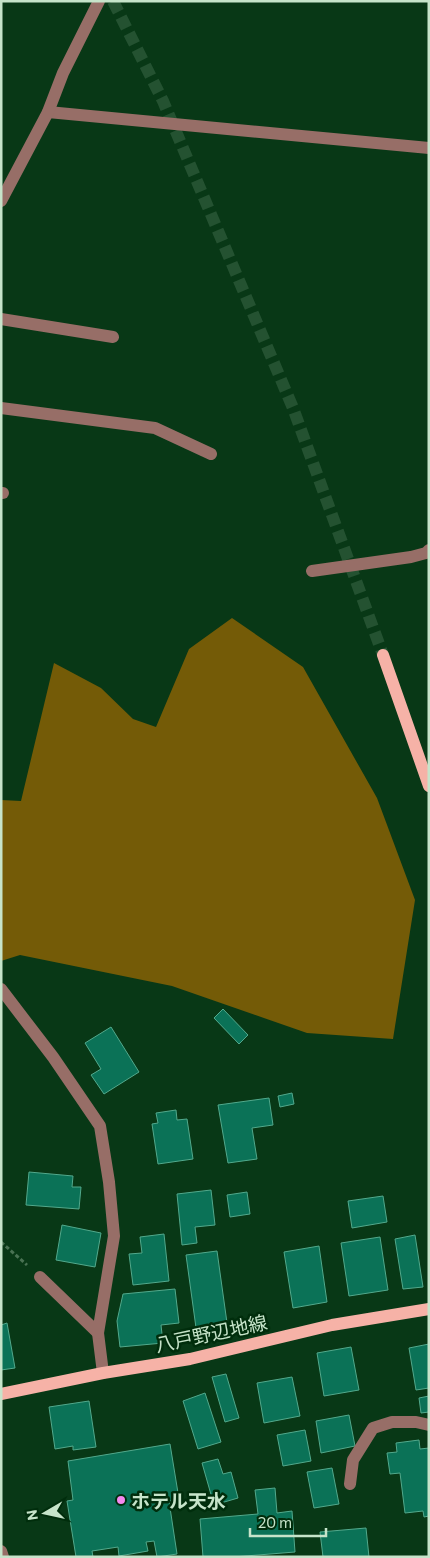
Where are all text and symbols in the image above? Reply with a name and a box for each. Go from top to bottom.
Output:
street label: 八戸野辺地線 [153,1310,269,1356]
north arrow [20,1488,70,1538]
place label: ホテル天水 [131,1489,226,1512]
marker: ホテル天水 [115,1494,127,1506]
scale bar [250,1506,326,1538]
text: N [22,1509,41,1522]
text: 20 m [258,1513,292,1531]

